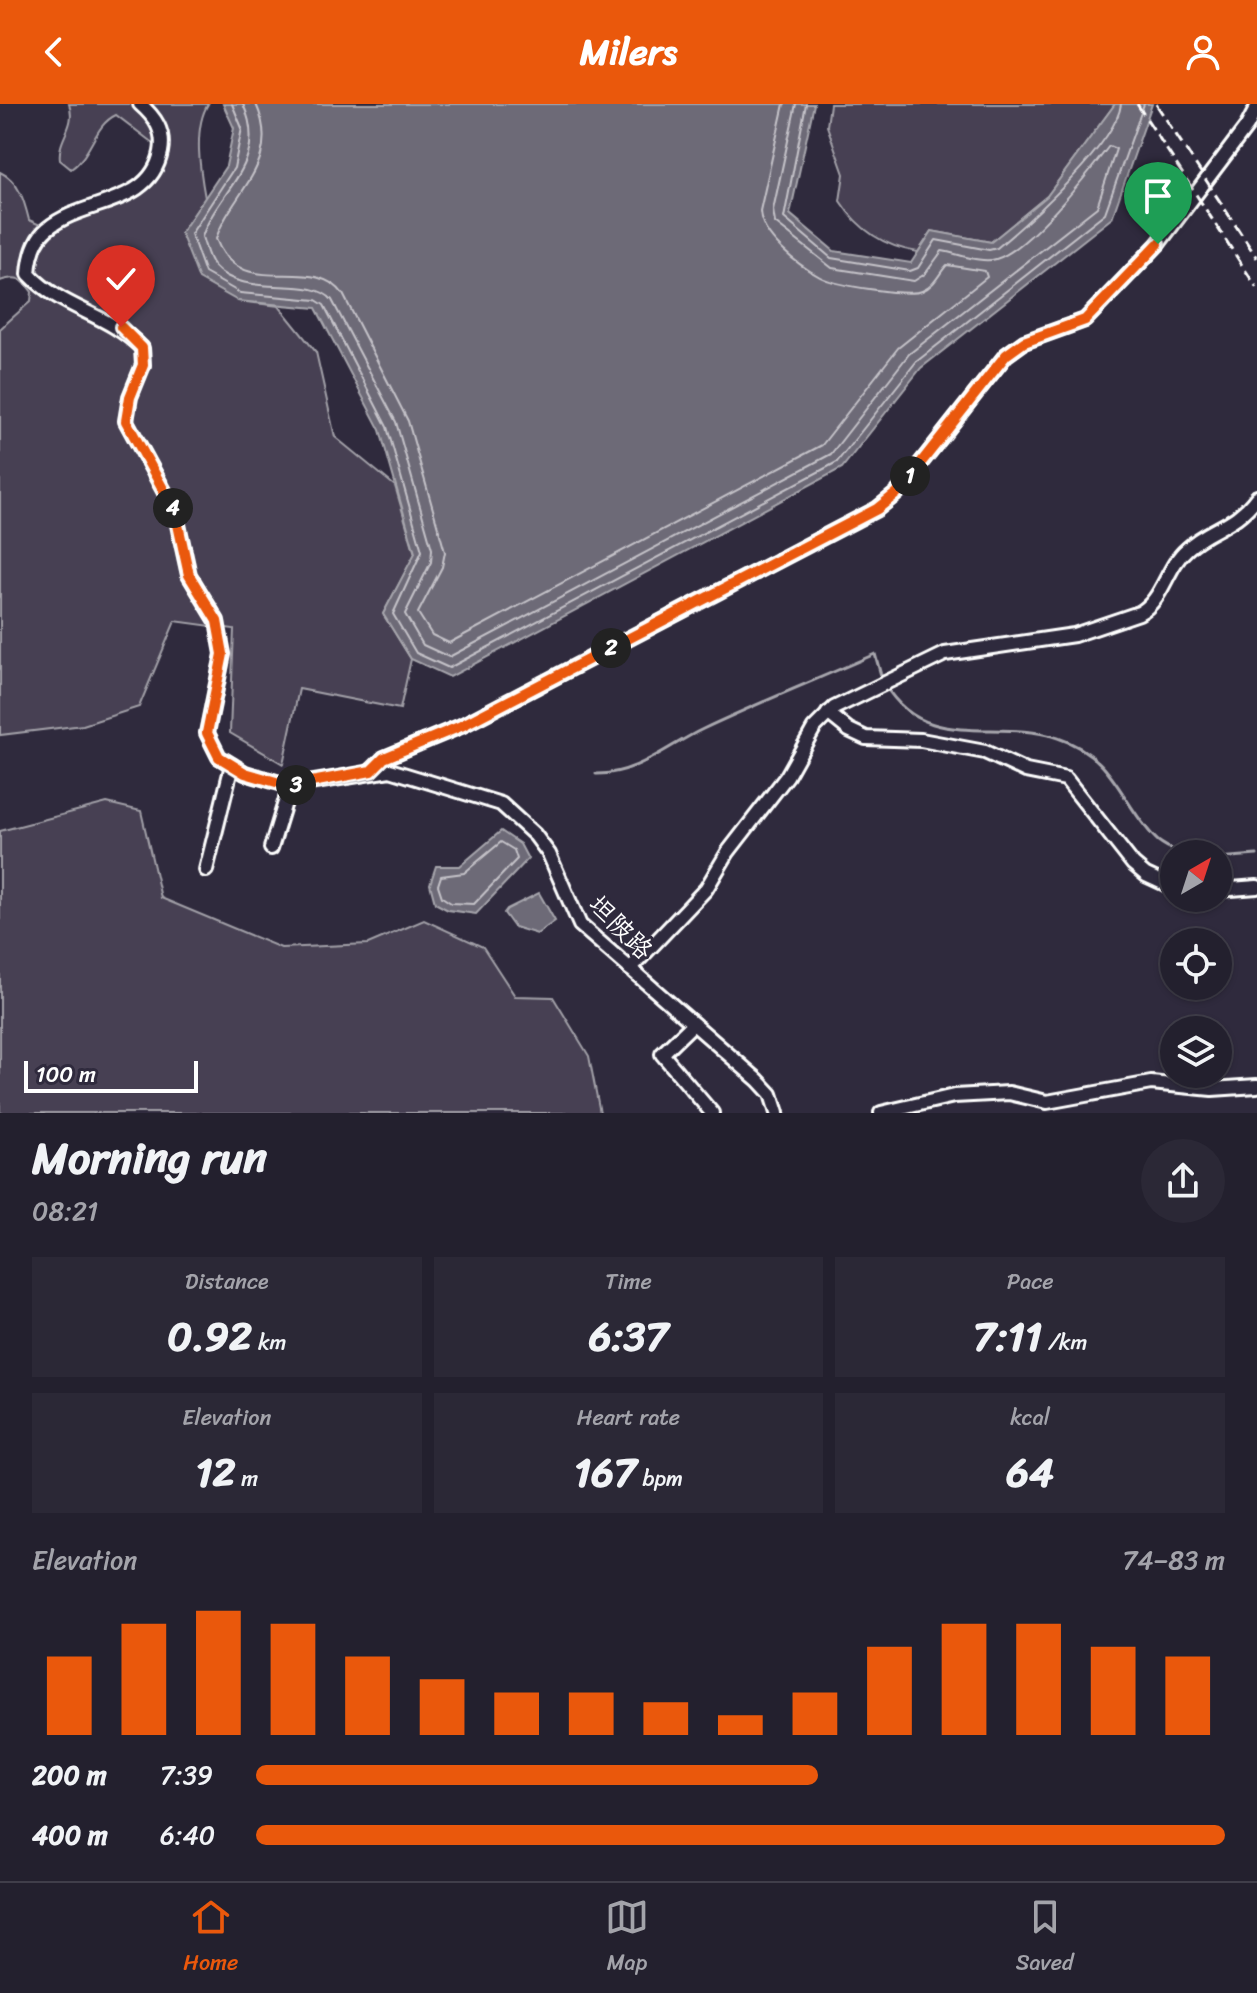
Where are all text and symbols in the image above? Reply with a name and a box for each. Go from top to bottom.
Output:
text: Milers [580,20,677,84]
icon: back [32,30,76,74]
icon: person [1181,30,1225,74]
pin [1124,162,1192,244]
icon: arrive [1136,174,1180,218]
pin [87,245,155,327]
icon: check [99,257,143,301]
pin: 1 [890,456,930,496]
text: 1 [905,456,915,495]
pin: 4 [153,488,193,528]
text: 4 [166,488,180,527]
pin: 2 [591,628,631,668]
text: 2 [605,628,617,667]
pin: 3 [276,765,316,805]
text: 3 [290,765,302,804]
north arrow [1160,840,1232,912]
map controls [1160,840,1232,1088]
street label: 坦陂路 [577,883,665,971]
button: locate [1160,928,1232,1000]
button: layers [1160,1016,1232,1088]
text: 100 m [36,1055,96,1094]
scale bar [24,1057,198,1093]
text: Morning run [32,1119,267,1197]
button: share [1141,1139,1225,1223]
text: 08:21 [32,1188,98,1234]
text: Distance [185,1262,269,1301]
text: Time [605,1262,652,1301]
text: Pace [1007,1262,1054,1301]
text: 0.92 [167,1301,252,1372]
text: 6:37 [589,1301,668,1372]
text: 7:11 [973,1301,1042,1372]
text: km [252,1323,286,1362]
text: /km [1042,1323,1087,1362]
text: Elevation [182,1398,271,1437]
text: Heart rate [577,1398,680,1437]
text: kcal [1010,1398,1050,1437]
text: 12 [195,1437,236,1508]
text: 167 [574,1437,637,1508]
text: 64 [1006,1437,1054,1508]
text: m [236,1459,258,1498]
text: bpm [637,1459,683,1498]
text: Elevation [32,1537,137,1583]
text: 74–83 m [1122,1537,1225,1583]
text: 200 m [32,1752,107,1798]
text: 7:39 [160,1752,213,1798]
text: 400 m [32,1812,108,1858]
text: 6:40 [160,1812,215,1858]
tab: Home [183,1895,238,1982]
tab: Map [605,1895,649,1982]
tab: Saved [1016,1895,1074,1982]

